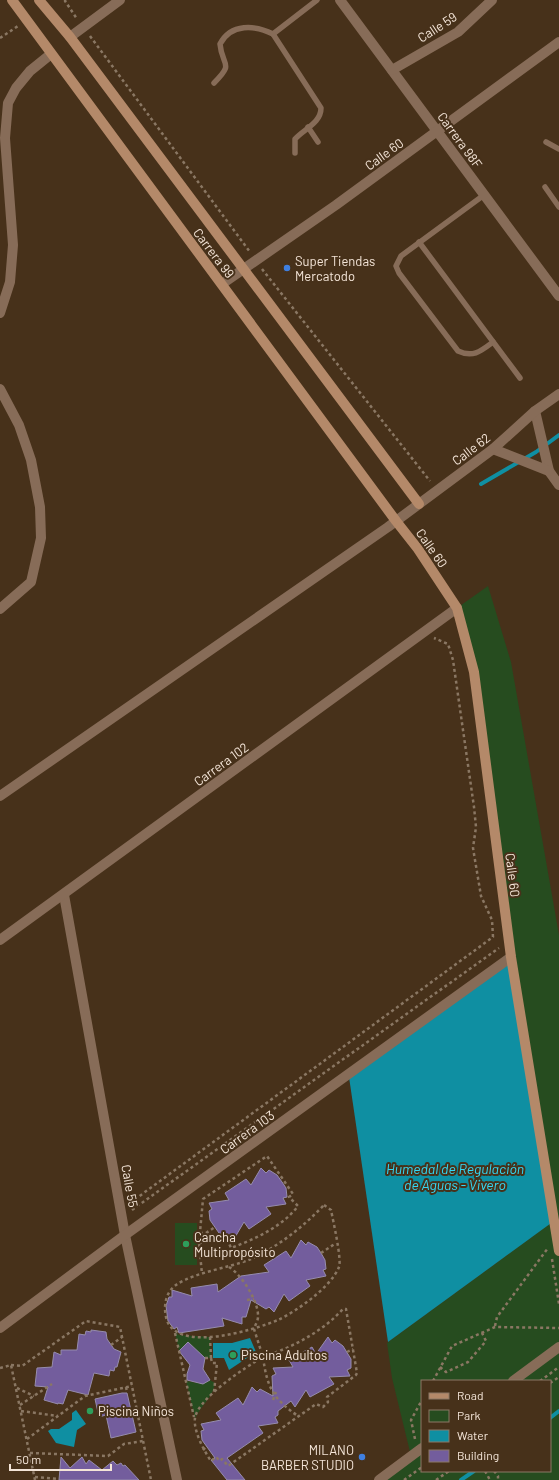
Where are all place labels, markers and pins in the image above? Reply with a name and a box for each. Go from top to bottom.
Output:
place label: Super Tiendas Mercatodo [295,253,375,284]
marker: Super Tiendas Mercatodo [282,263,292,273]
place label: Cancha Multipropósito [194,1229,275,1260]
marker: Cancha Multipropósito [181,1239,191,1249]
place label: Piscina Adultos [241,1347,327,1363]
marker: Piscina Adultos [228,1350,238,1360]
place label: Piscina Niños [98,1403,174,1419]
marker: Piscina Niños [85,1406,95,1416]
place label: MILANO BARBER STUDIO [261,1442,354,1473]
marker: MILANO BARBER STUDIO [357,1452,367,1462]

